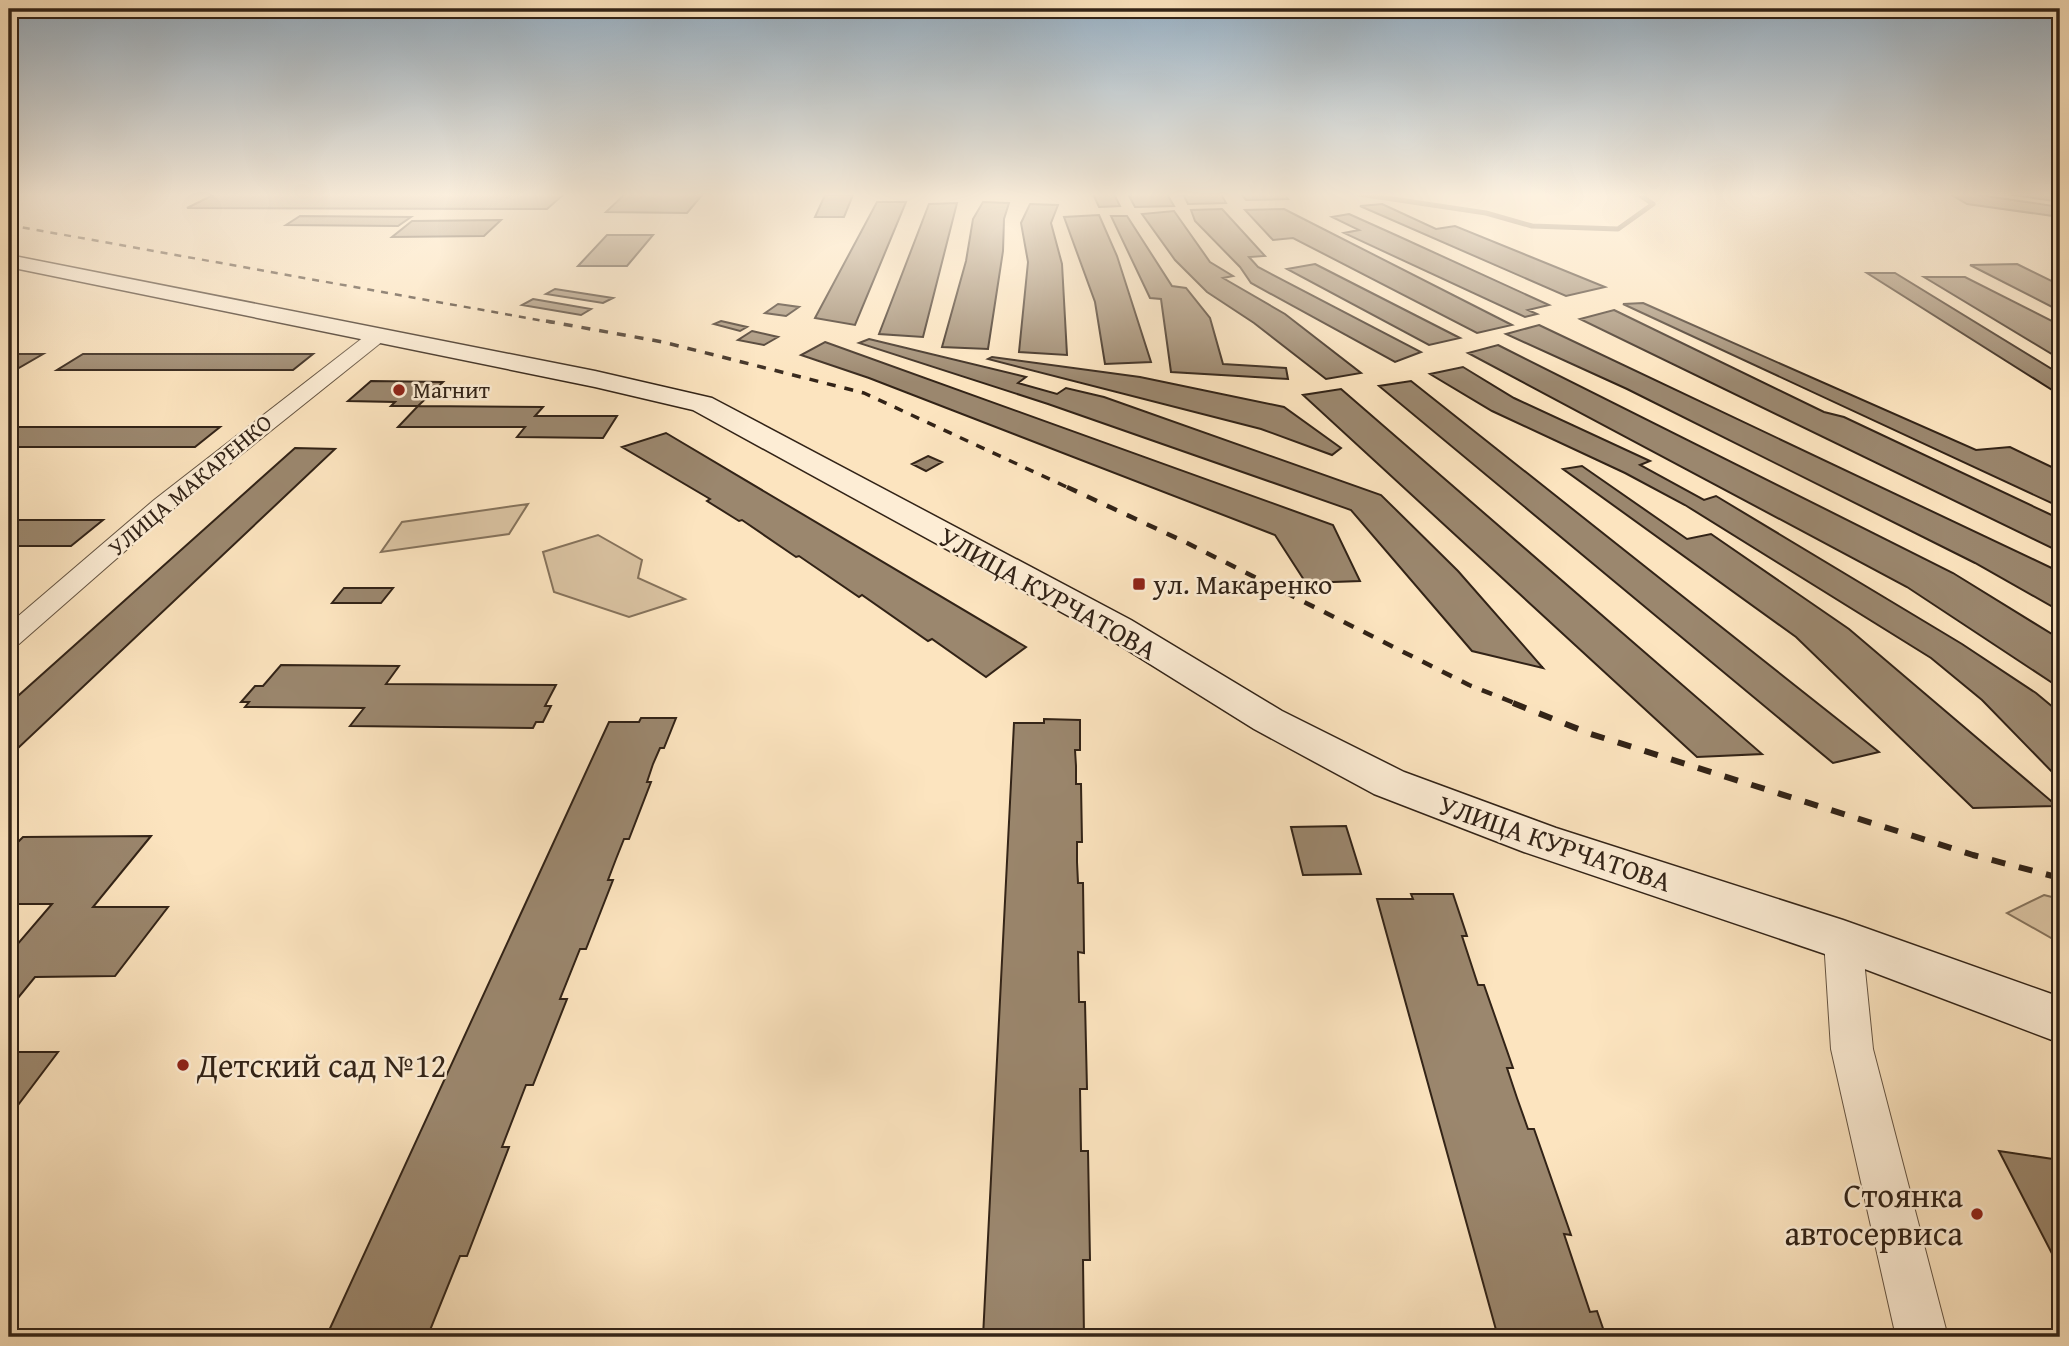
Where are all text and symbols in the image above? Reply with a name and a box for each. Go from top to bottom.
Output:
place label: Магнит [413,373,490,406]
marker: Магнит [391,382,407,398]
street label: УЛИЦА МАКАРЕНКО [100,406,279,563]
street label: УЛИЦА КУРЧАТОВА [932,516,1165,670]
place label: ул. Макаренко [1152,563,1332,604]
marker: ул. Макаренко [1131,576,1147,592]
street label: УЛИЦА КУРЧАТОВА [1433,783,1677,902]
place label: Детский сад №12 [196,1041,446,1089]
marker: Детский сад №12 [175,1057,191,1073]
place label: Стоянка автосервиса [1784,1171,1963,1257]
marker: Стоянка автосервиса [1969,1206,1985,1222]

